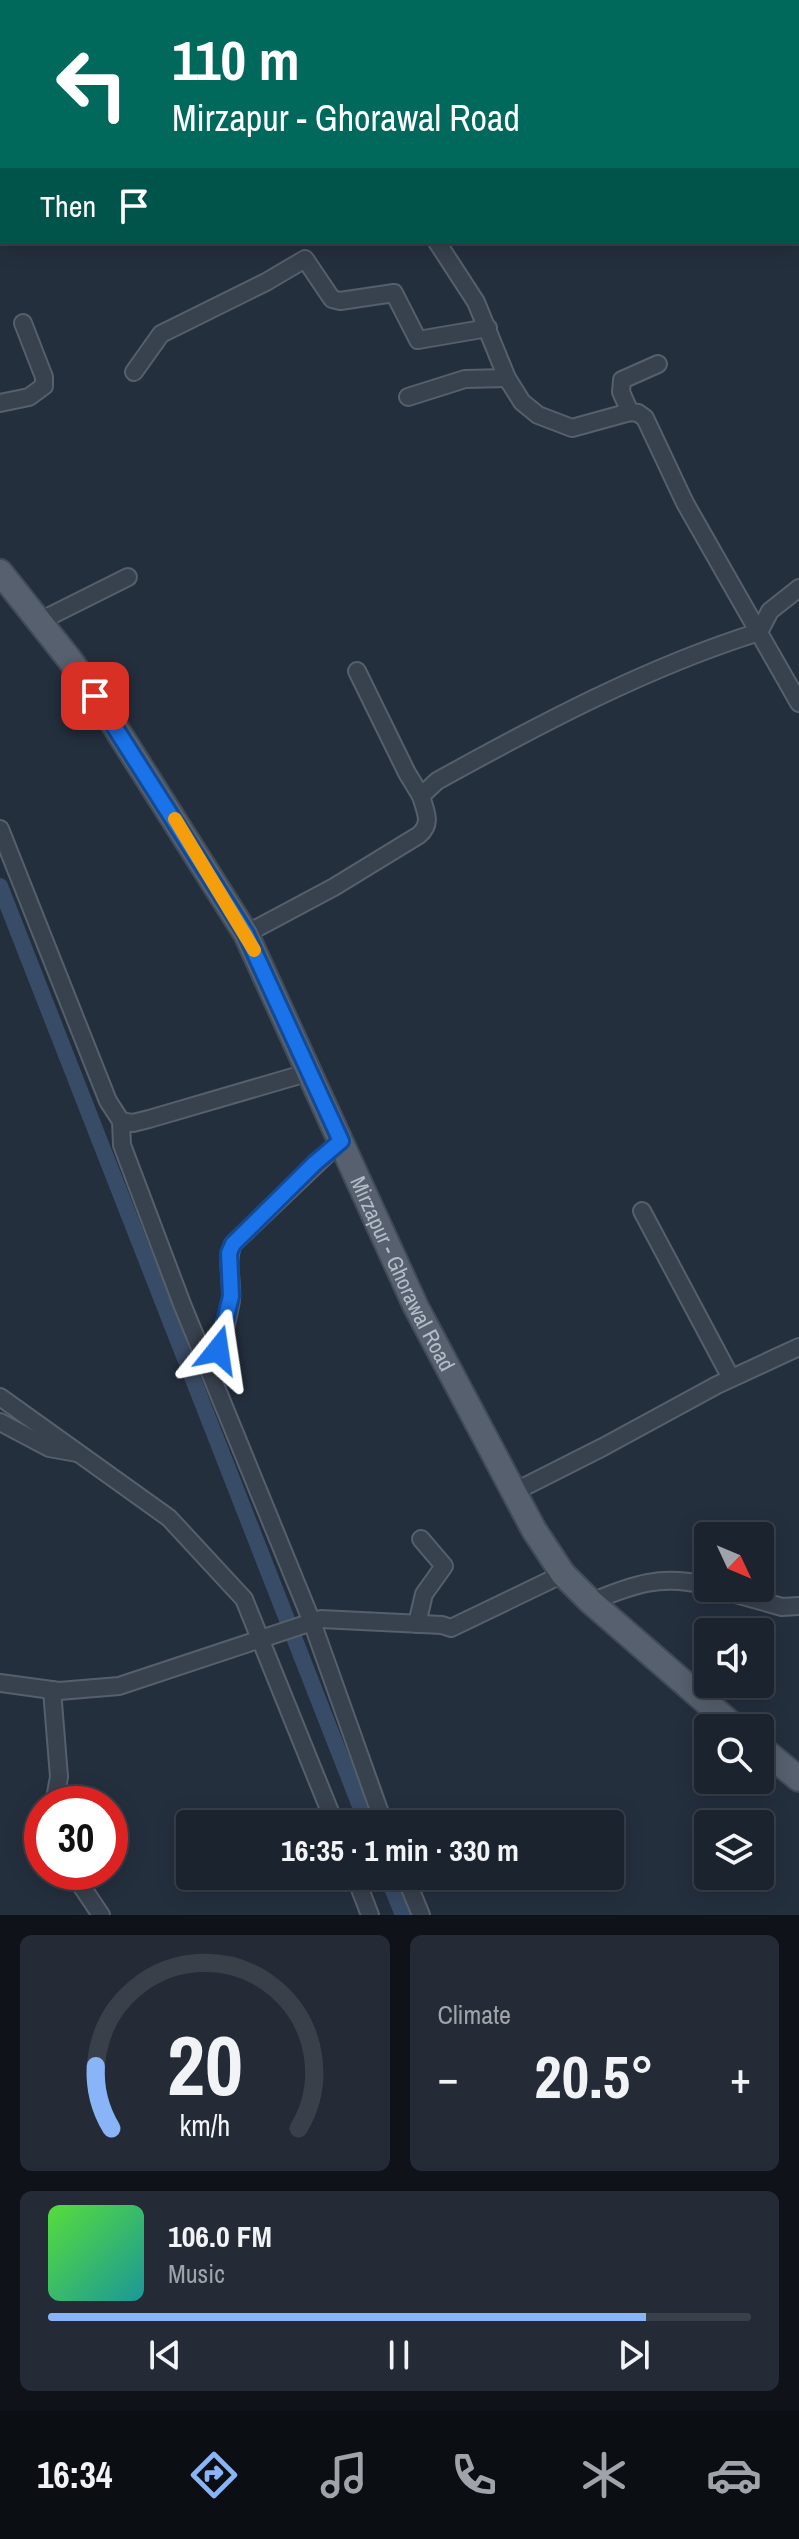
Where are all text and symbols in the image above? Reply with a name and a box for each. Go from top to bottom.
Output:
text: 110 m [172,22,300,97]
icon: left [40,32,144,136]
text: Mirzapur - Ghorawal Road [172,94,520,142]
icon: arrive [112,184,156,228]
text: Then [40,186,96,226]
pin [61,662,129,730]
icon: arrive [73,674,117,718]
street label: Mirzapur - Ghorawal Road [343,1171,462,1376]
position arrow [176,1308,260,1392]
north arrow [694,1522,774,1602]
map controls [694,1522,774,1890]
button: sound [694,1618,774,1698]
button: search [694,1714,774,1794]
speed limit sign: 30 [24,1786,128,1890]
button: layers [694,1810,774,1890]
text: 16:35 · 1 min · 330 m [281,1830,519,1870]
text: Climate [438,1997,511,2032]
text: 20 [167,2009,243,2121]
text: 20.5° [534,2036,654,2117]
text: − [438,2047,459,2107]
text: + [730,2047,751,2107]
text: km/h [179,2106,230,2145]
text: 106.0 FM [168,2216,272,2256]
text: Music [168,2256,225,2291]
icon: previous [143,2333,187,2377]
icon: pause [377,2333,421,2377]
icon: next [612,2333,656,2377]
icon: directions [186,2447,242,2503]
icon: music [316,2447,372,2503]
icon: phone [446,2447,502,2503]
icon: climate [576,2447,632,2503]
icon: car [706,2447,762,2503]
text: 16:34 [37,2451,112,2499]

